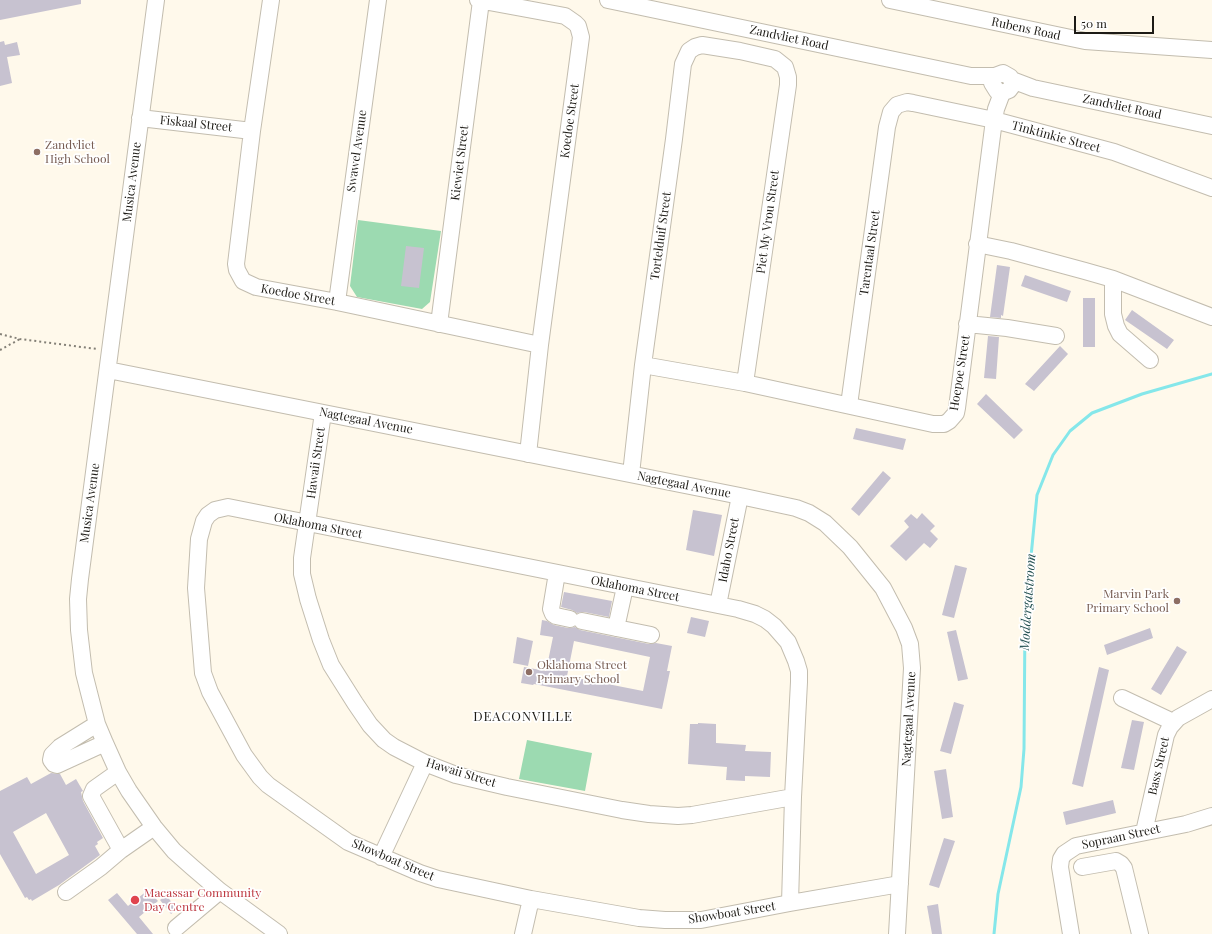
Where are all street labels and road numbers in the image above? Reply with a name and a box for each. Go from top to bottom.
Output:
street label: Rubens Road [990,15,1062,43]
street label: Zandvliet Road [748,23,830,53]
street label: Koedoe Street [558,83,582,159]
street label: Zandvliet Road [1081,92,1163,122]
street label: Swawel Avenue [344,109,370,193]
street label: Fiskaal Street [159,113,233,135]
street label: Tinktinkie Street [1010,118,1102,156]
street label: Kiewiet Street [448,125,472,201]
street label: Musica Avenue [120,141,144,223]
street label: Piet My Vrou Street [754,169,782,275]
street label: Tortelduif Street [648,191,674,281]
street label: Tarentaal Street [857,209,883,297]
street label: Koedoe Street [260,281,336,309]
street label: Hoepoe Street [947,334,973,412]
street label: Nagtegaal Avenue [318,405,414,437]
street label: Hawaii Street [304,426,328,500]
street label: Musica Avenue [77,462,103,544]
street label: Nagtegaal Avenue [636,469,732,501]
street label: Oklahoma Street [273,510,363,542]
street label: Idaho Street [716,516,742,584]
street label: Oklahoma Street [590,573,680,605]
street label: Nagtegaal Avenue [899,671,919,767]
street label: Bass Street [1145,735,1173,797]
street label: Hawaii Street [424,756,498,790]
street label: Sopraan Street [1081,822,1161,852]
street label: Showboat Street [350,836,436,884]
street label: Showboat Street [687,899,777,927]

